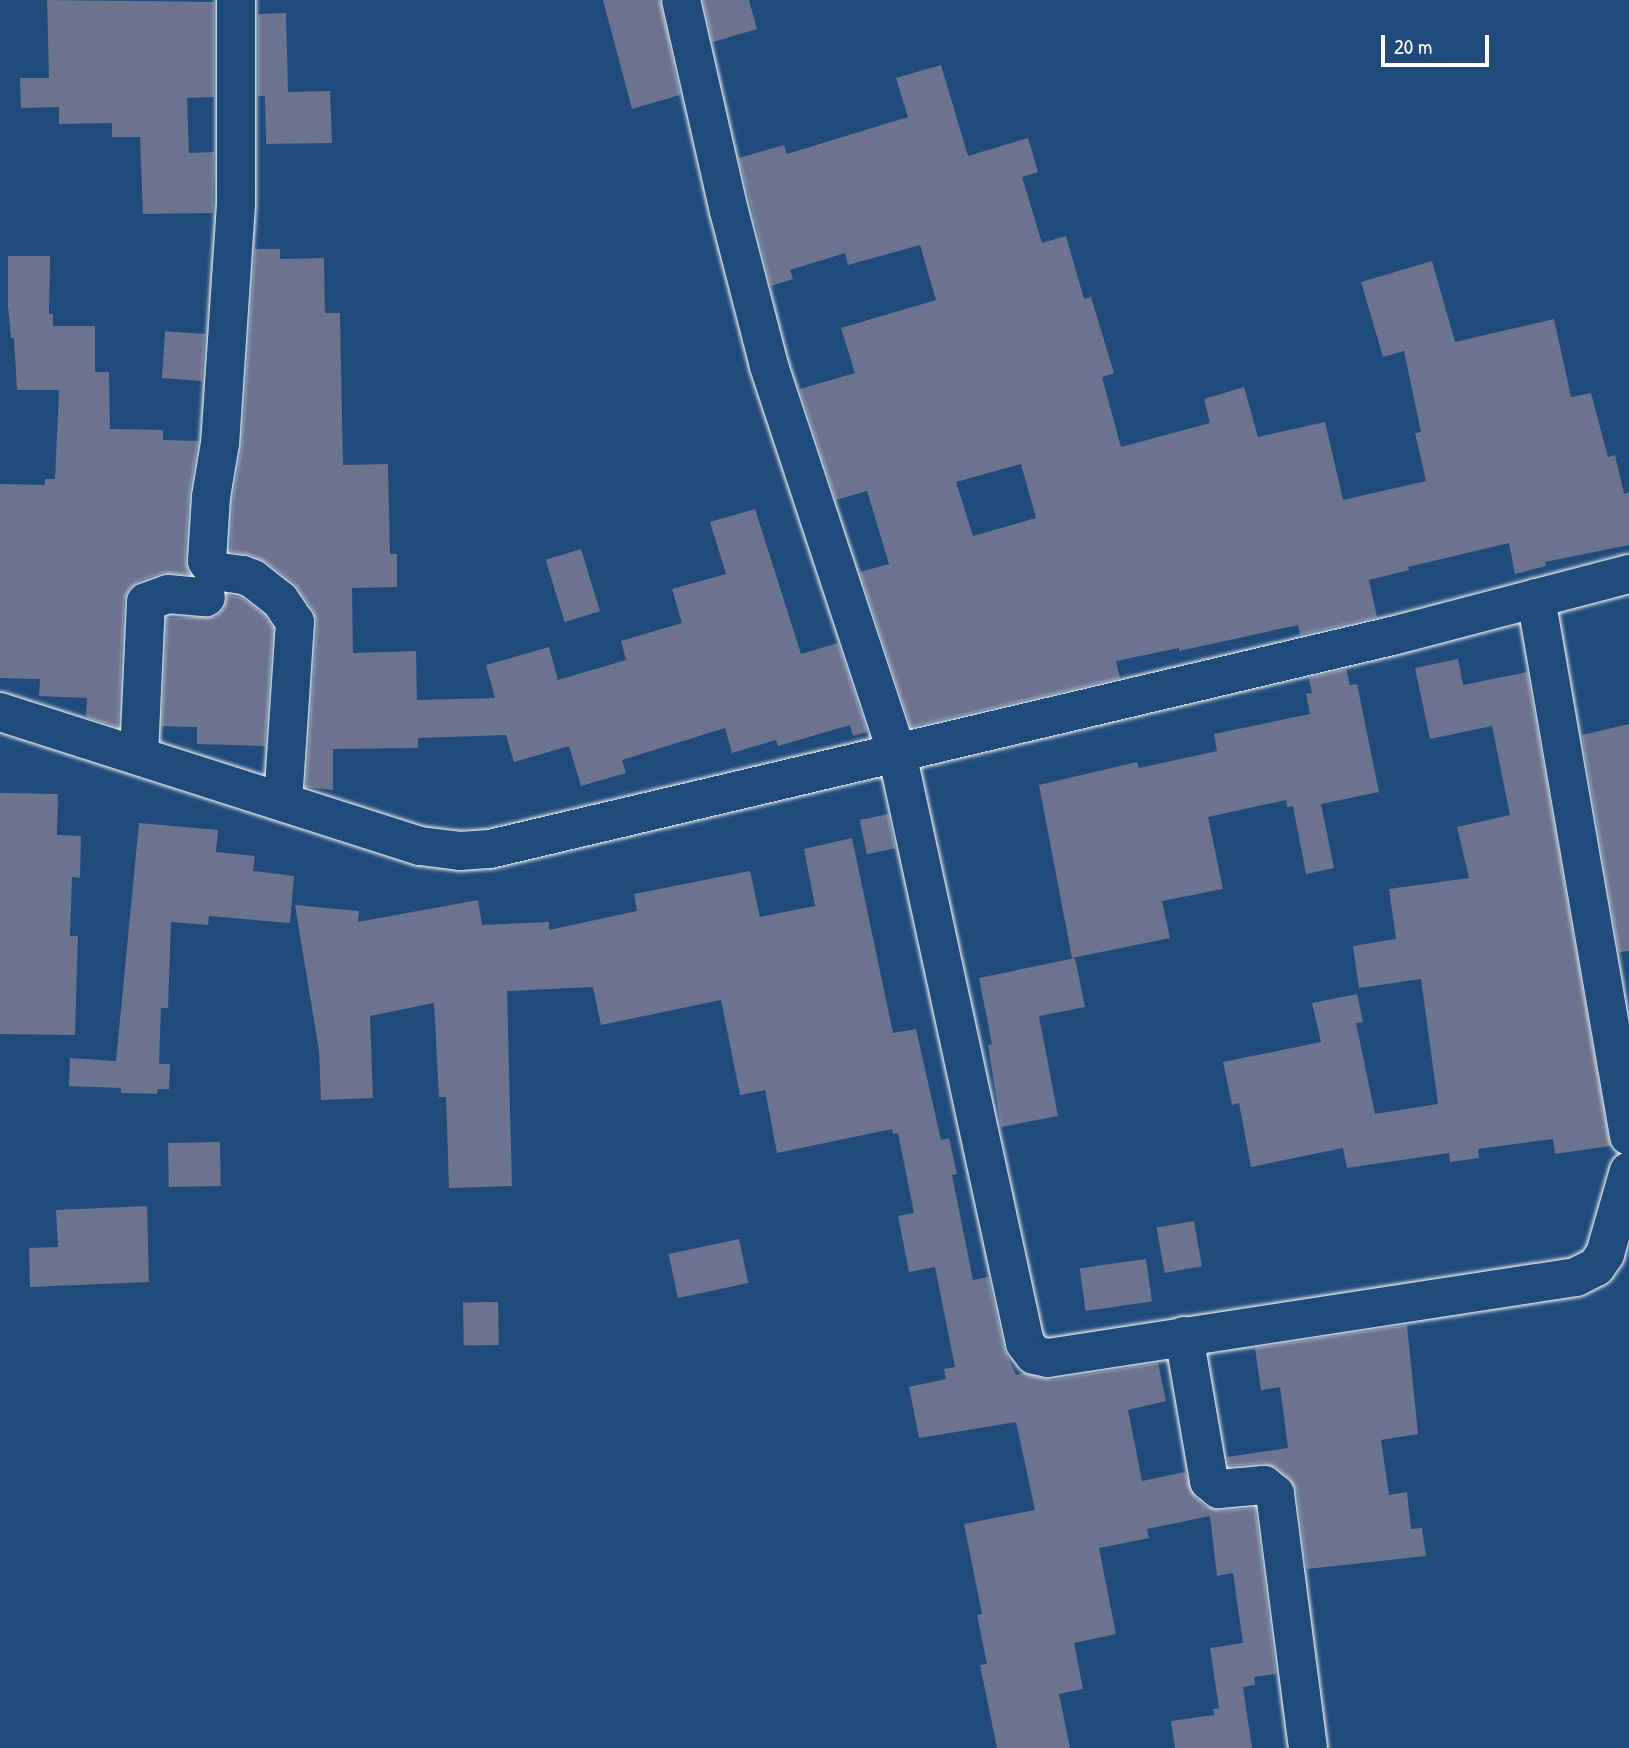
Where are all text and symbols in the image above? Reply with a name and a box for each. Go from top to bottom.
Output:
scale bar [1384,21,1492,65]
text: 20 m [1394,32,1432,61]

